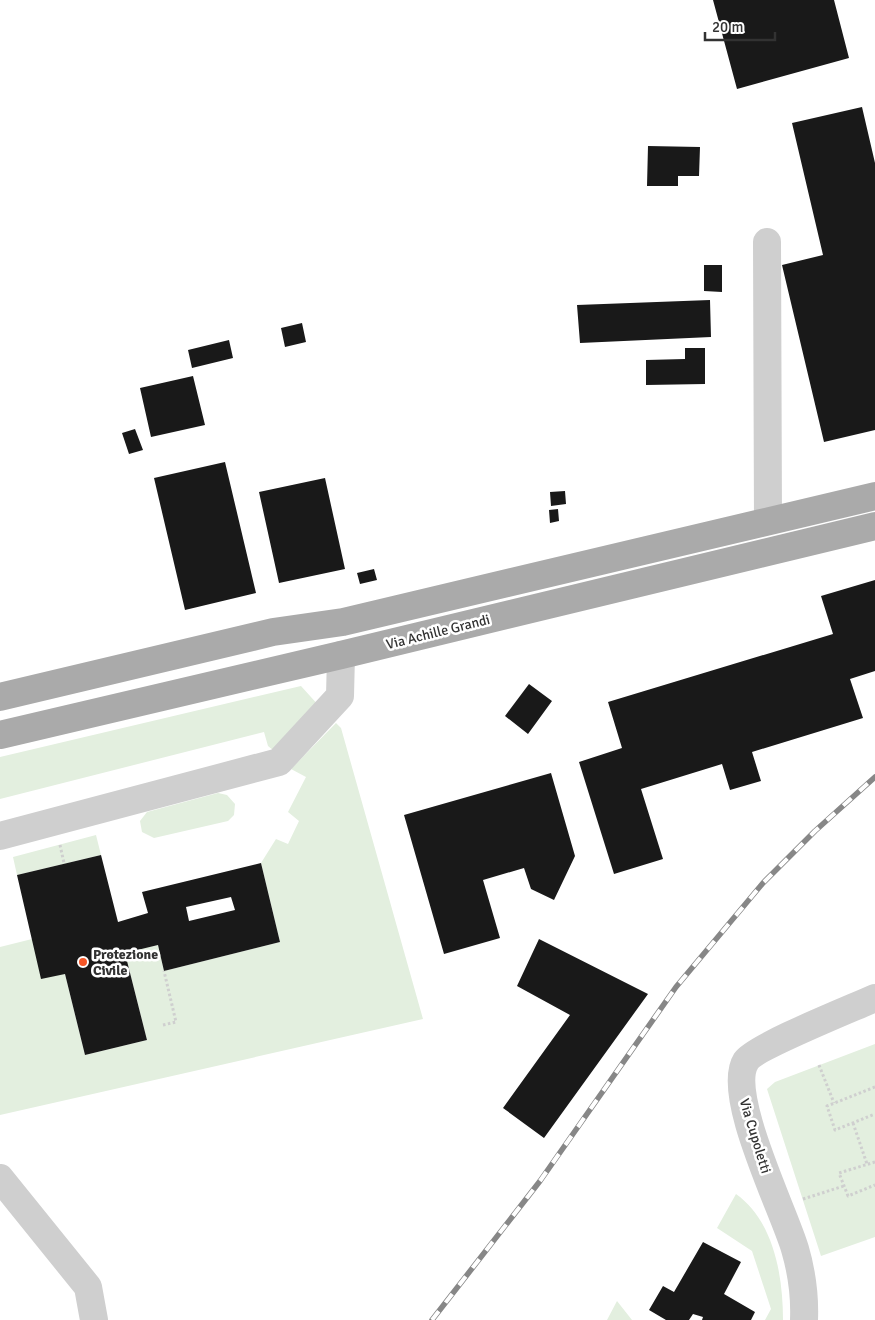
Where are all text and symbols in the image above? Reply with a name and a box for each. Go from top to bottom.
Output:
scale bar [705,10,775,42]
text: 20 m [712,18,743,36]
street label: Via Achille Grandi [384,611,492,653]
place label: Protezione Civile [93,946,158,979]
marker: Protezione Civile [77,956,89,968]
street label: Via Cupoletti [736,1096,774,1176]

